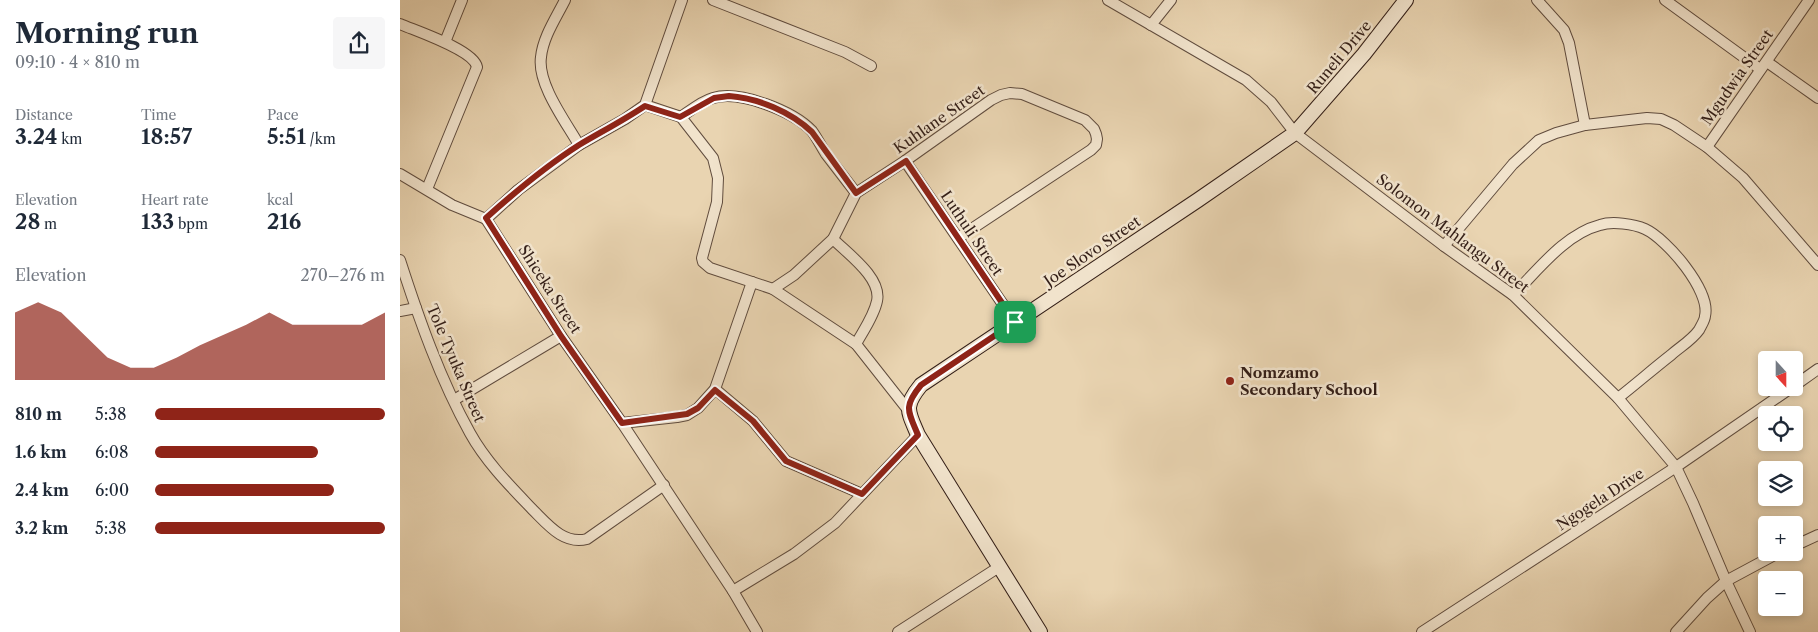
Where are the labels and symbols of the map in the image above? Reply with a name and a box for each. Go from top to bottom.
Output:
street label: Runeli Drive [1303,16,1375,98]
street label: Mgudwia Street [1697,25,1777,128]
street label: Kuhlane Street [890,80,989,157]
street label: Solomon Mahlangu Street [1373,169,1534,297]
street label: Luthuli Street [937,187,1008,280]
street label: Joe Slovo Street [1038,211,1144,291]
street label: Shiceka Street [514,241,586,337]
street label: Tole Tyuka Street [423,301,490,425]
pin [994,301,1036,343]
north arrow [1758,351,1802,396]
place label: Nomzamo Secondary School [1240,363,1378,399]
marker: Nomzamo Secondary School [1224,375,1236,387]
street label: Ngogela Drive [1553,464,1647,534]

